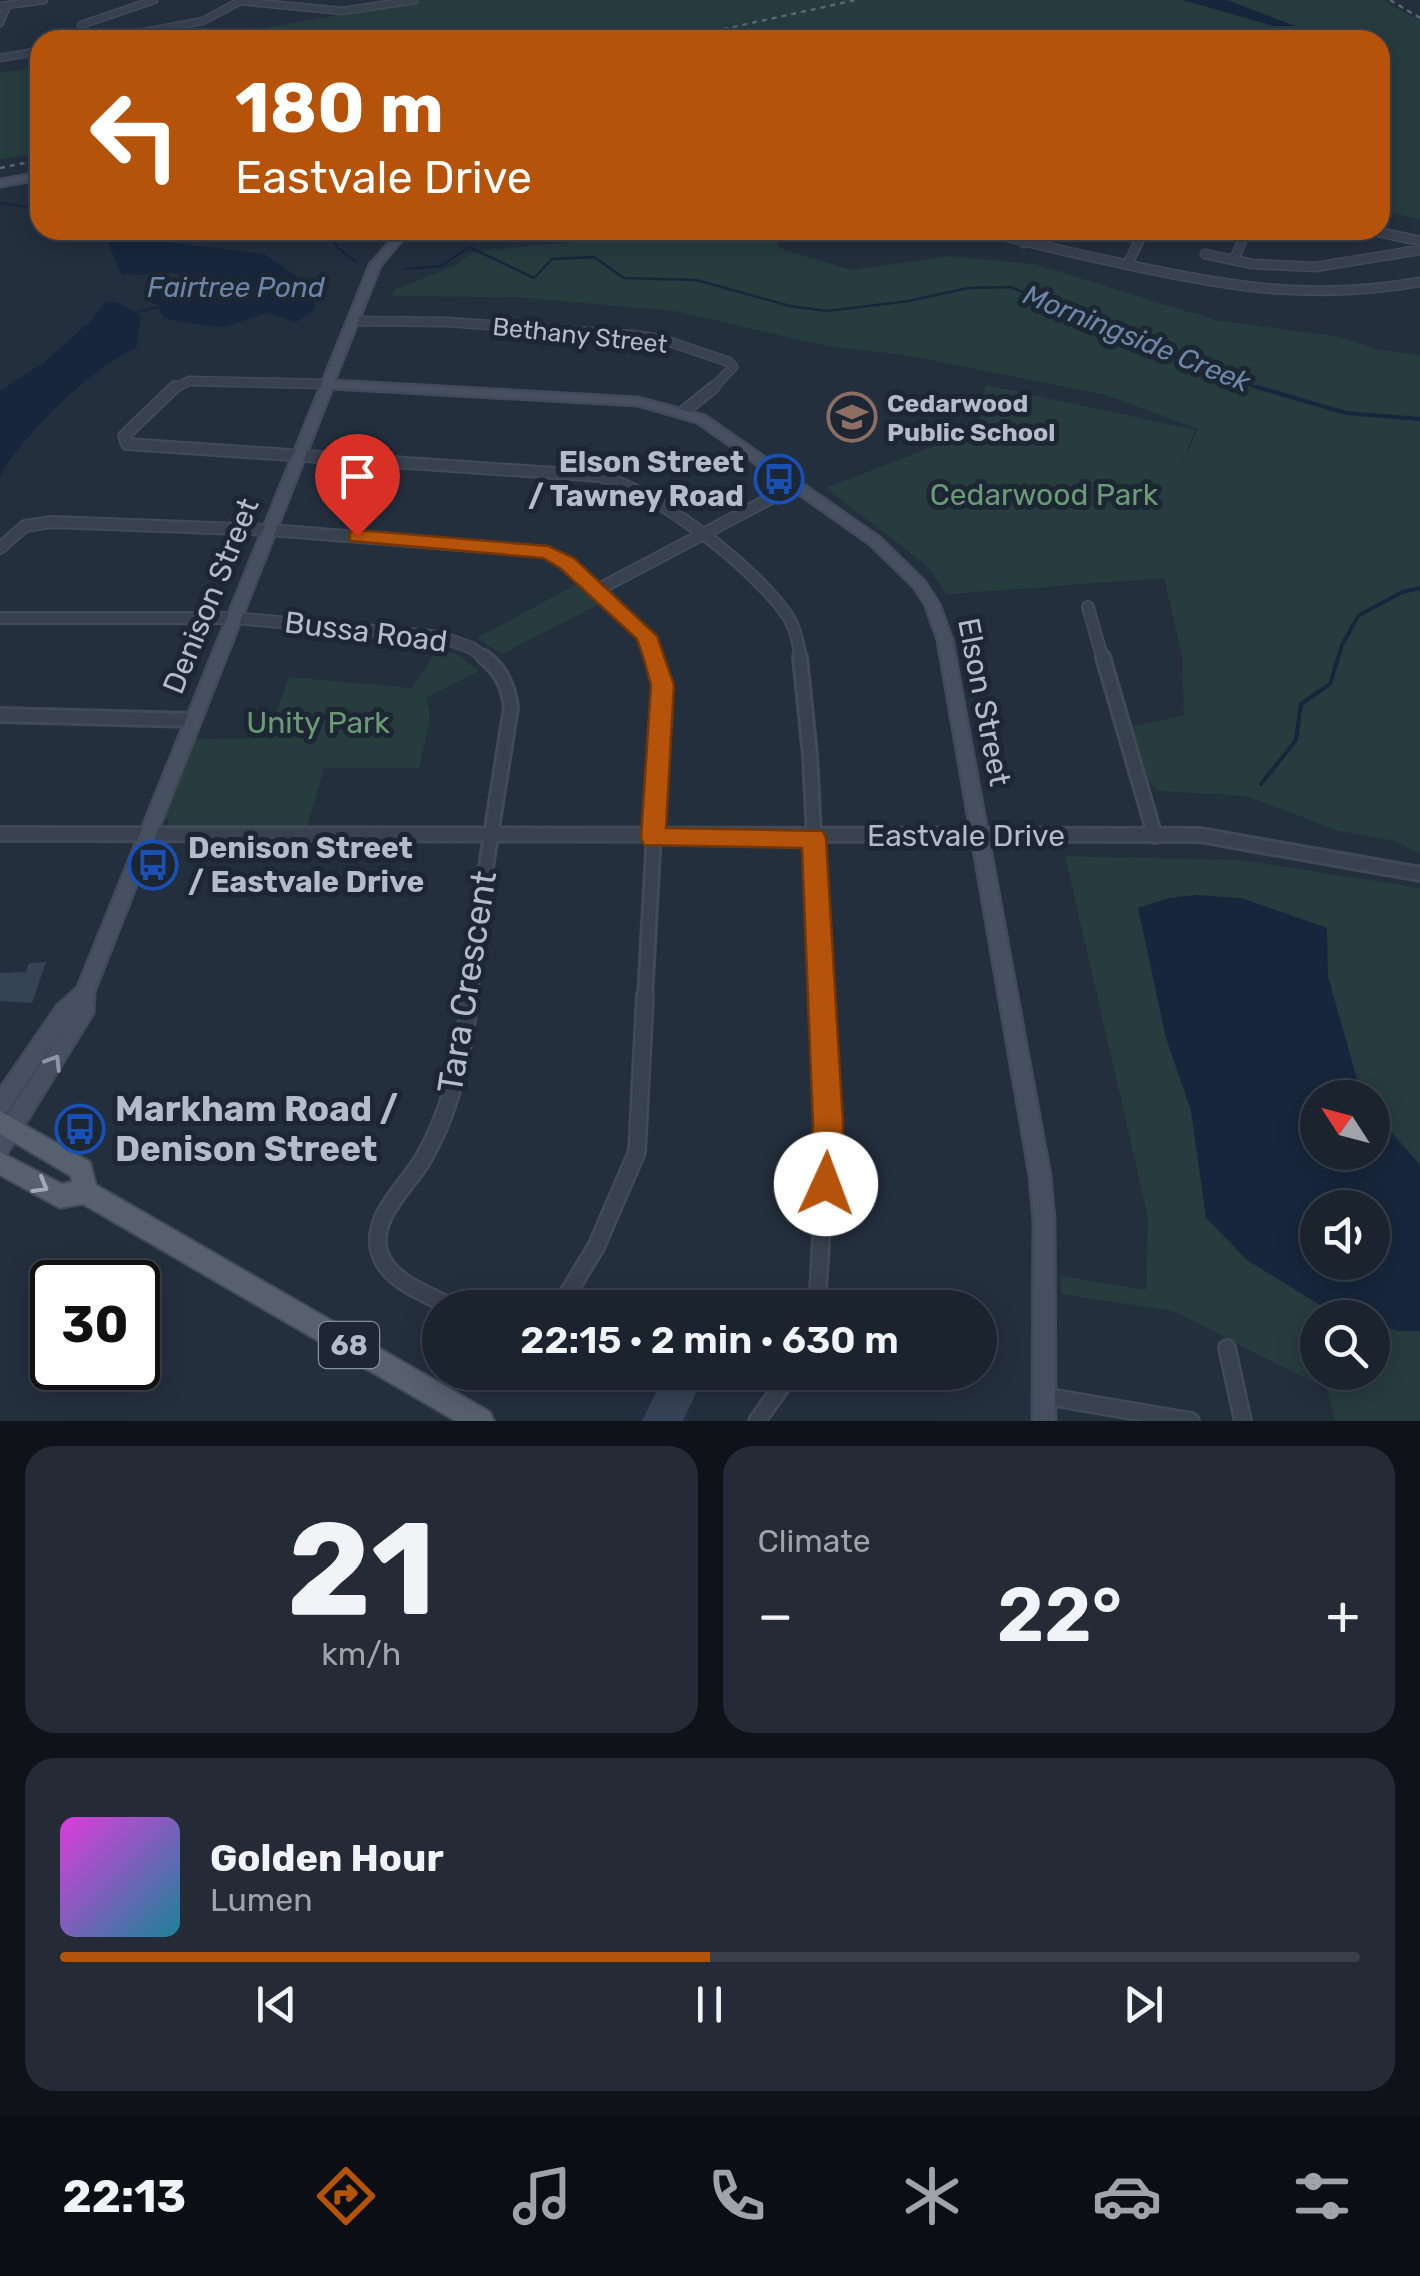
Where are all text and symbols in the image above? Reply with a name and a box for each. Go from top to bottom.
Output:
text: 180 m [235,67,444,150]
icon: left [70,70,200,200]
text: Eastvale Drive [235,151,532,204]
water label: Fairtree Pond [147,271,325,304]
water label: Morningside Creek [1019,278,1255,399]
street label: Bethany Street [491,312,669,359]
place label: Cedarwood Public School [887,389,1055,447]
school or university icon: Cedarwood Public School [826,391,878,443]
pin [315,434,400,537]
place label: Elson Street / Tawney Road [528,444,744,514]
icon: arrive [330,449,385,504]
bus stop icon: Elson Street / Tawney Road [753,453,805,505]
park label: Cedarwood Park [930,477,1159,513]
street label: Denison Street [155,493,267,699]
street label: Bussa Road [283,604,449,660]
street label: Elson Street [950,615,1018,789]
park label: Unity Park [246,705,390,741]
street label: Eastvale Drive [867,818,1065,854]
place label: Denison Street / Eastvale Drive [188,830,424,900]
bus stop icon: Denison Street / Eastvale Drive [127,839,179,891]
street label: Tara Crescent [429,868,505,1096]
one-way arrow [42,1055,61,1073]
north arrow [1300,1080,1390,1170]
map controls [1300,1080,1390,1390]
place label: Markham Road / Denison Street [115,1088,398,1170]
bus stop icon: Markham Road / Denison Street [54,1103,106,1155]
position arrow [774,1132,878,1236]
one-way arrow [30,1173,48,1193]
button: sound [1300,1190,1390,1280]
speed limit sign: 30 [30,1260,160,1390]
button: search [1300,1300,1390,1390]
text: 22:15 · 2 min · 630 m [520,1317,899,1363]
road number: 68 [319,1322,379,1368]
text: 21 [287,1492,436,1647]
text: Climate [758,1522,871,1560]
text: 22° [997,1571,1122,1660]
text: − [758,1583,793,1648]
text: + [1326,1583,1360,1648]
text: km/h [321,1635,401,1673]
text: Golden Hour [210,1835,444,1881]
text: Lumen [210,1881,313,1919]
icon: previous [249,1977,304,2032]
icon: pause [682,1977,737,2032]
icon: next [1116,1977,1171,2032]
icon: directions [311,2161,381,2231]
icon: music [507,2161,577,2231]
icon: phone [702,2161,772,2231]
icon: climate [897,2161,967,2231]
icon: car [1092,2161,1162,2231]
icon: filters [1287,2161,1357,2231]
text: 22:13 [63,2170,186,2223]

